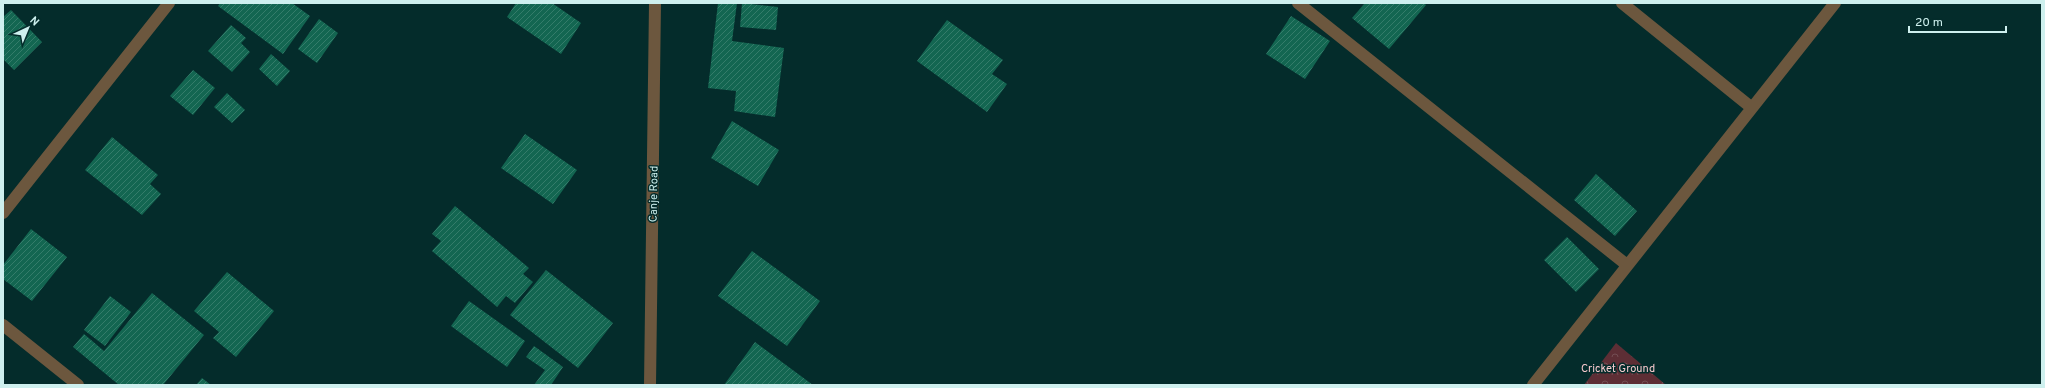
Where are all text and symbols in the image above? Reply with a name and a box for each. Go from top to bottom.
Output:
north arrow [8,8,48,48]
scale bar [1909,8,2006,34]
text: N [27,14,42,29]
text: 20 m [1915,15,1943,31]
street label: Canje Road [647,166,661,222]
park label: Cricket Ground [1581,362,1655,376]

